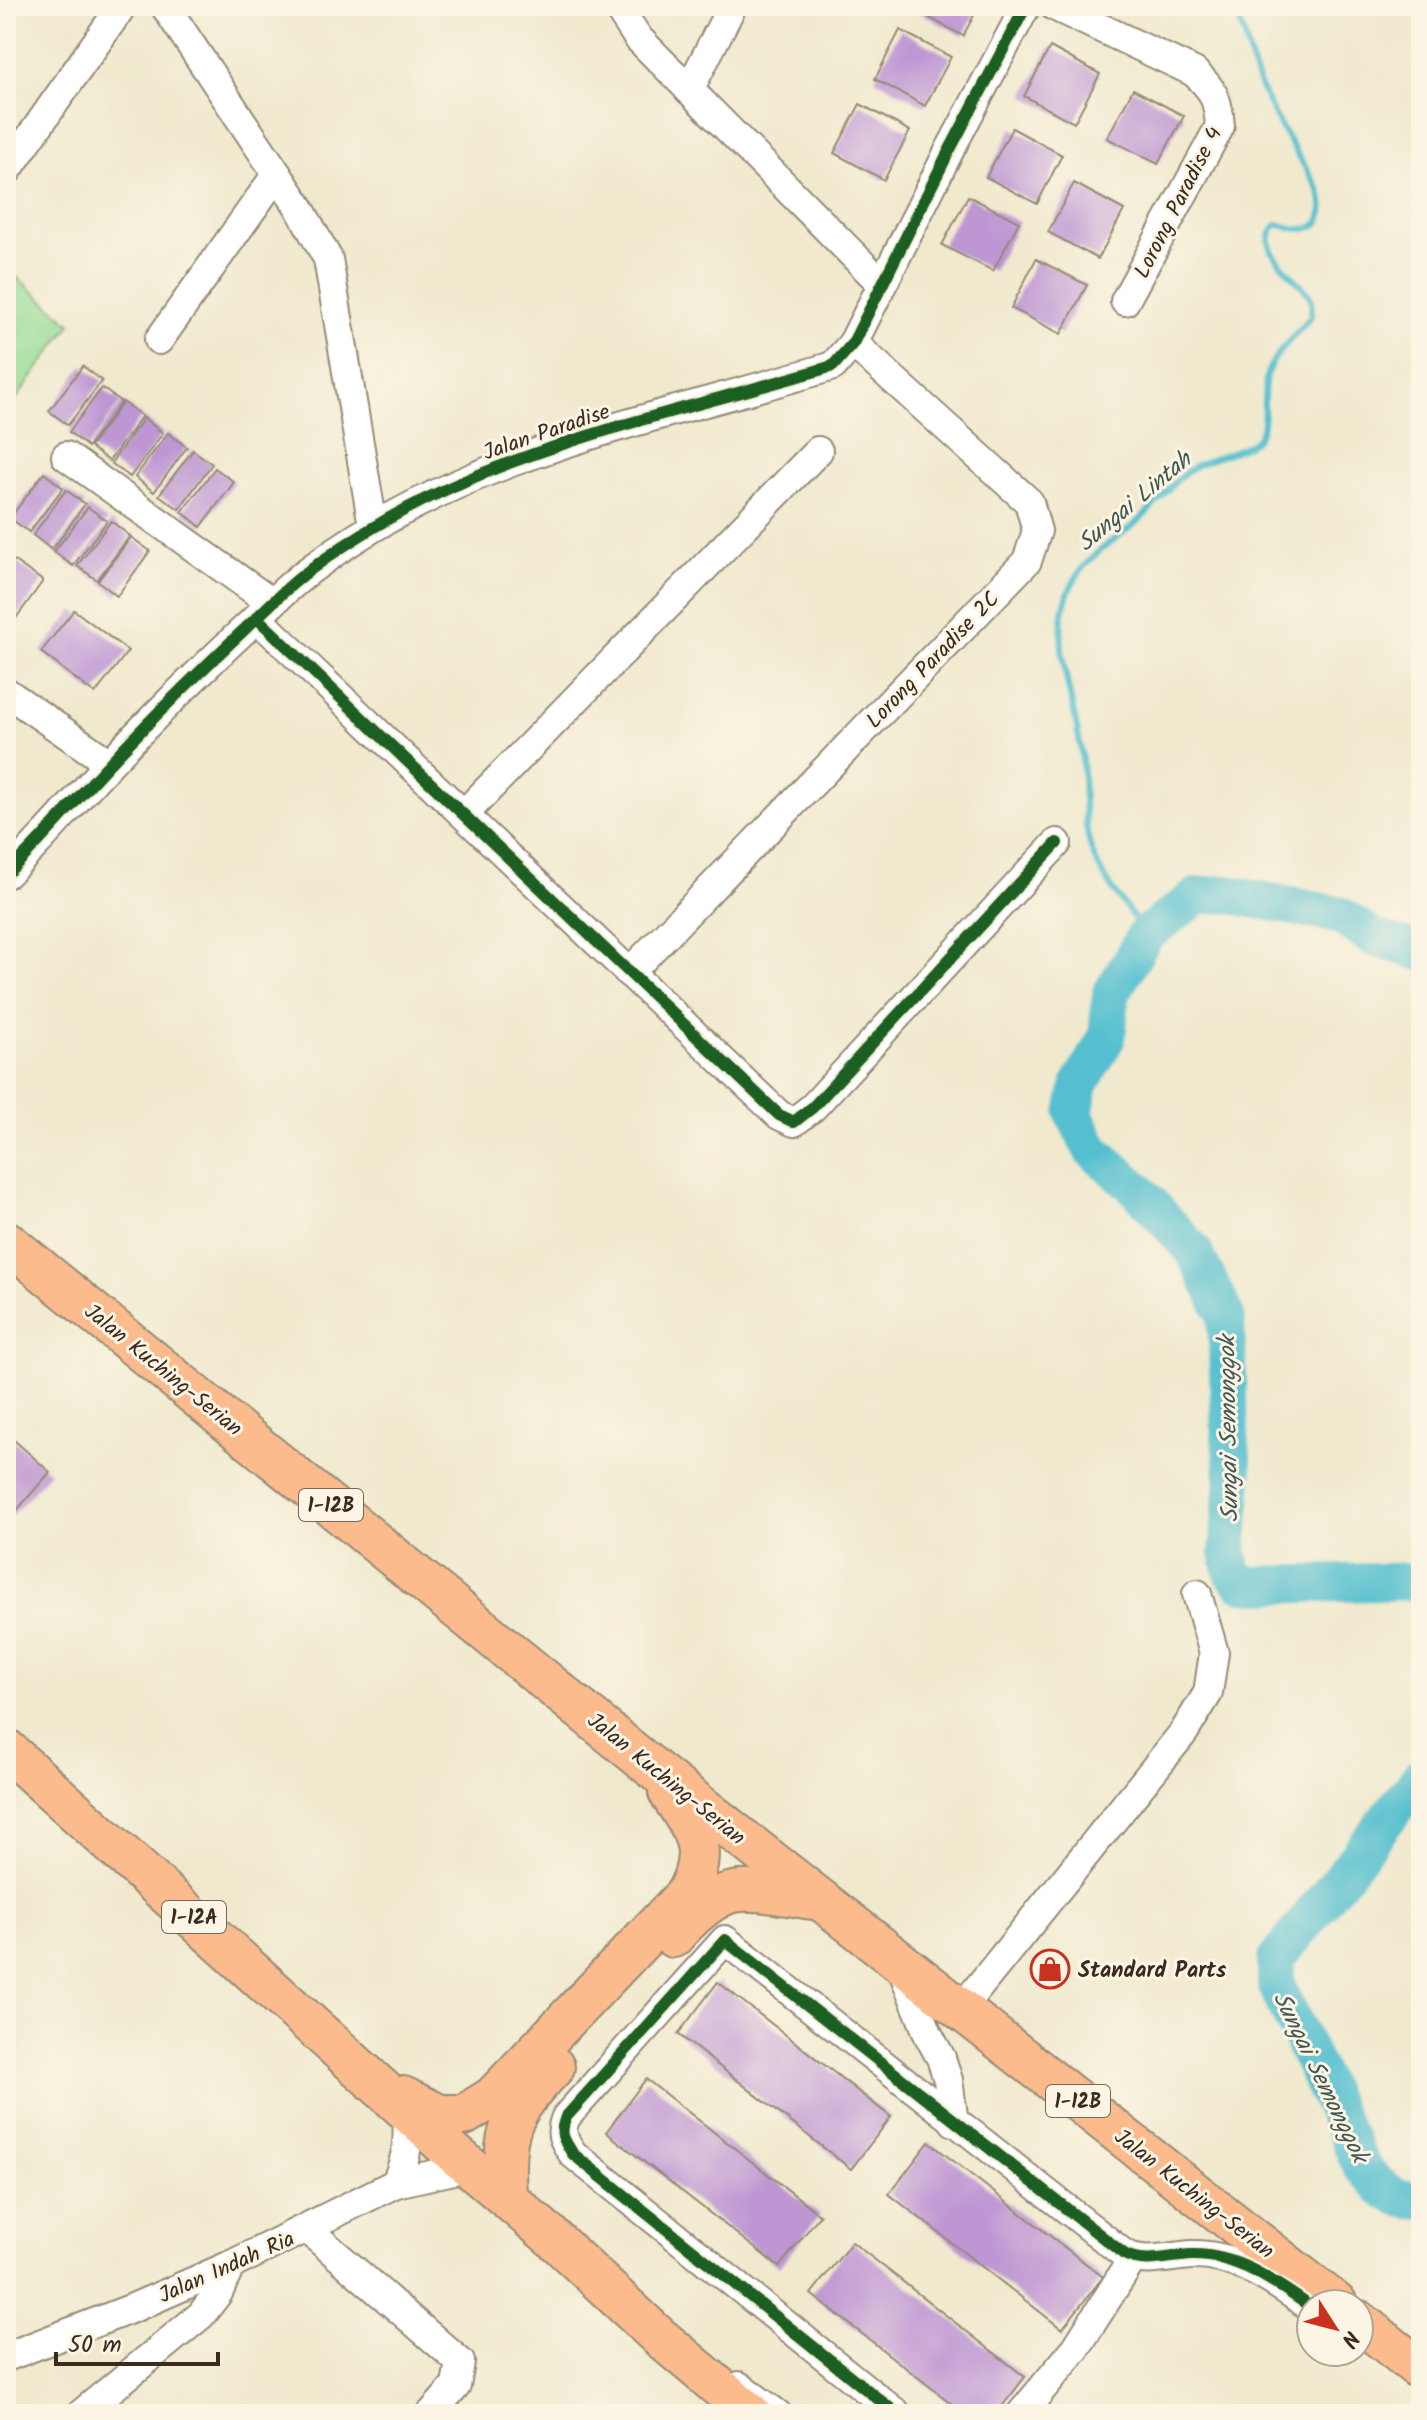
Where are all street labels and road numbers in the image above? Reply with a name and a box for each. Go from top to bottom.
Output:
street label: Lorong Paradise 4 [1126,121,1233,285]
street label: Jalan Paradise [479,395,615,471]
street label: Lorong Paradise 2C [859,584,1009,738]
street label: Jalan Kuching-Serian [75,1296,249,1446]
road number: 1-12B [299,1489,363,1521]
street label: Jalan Kuching-Serian [578,1705,752,1855]
road number: 1-12A [162,1901,226,1933]
road number: 1-12B [1046,2085,1110,2117]
street label: Jalan Kuching-Serian [1106,2121,1281,2269]
street label: Jalan Indah Ria [153,2223,301,2314]

